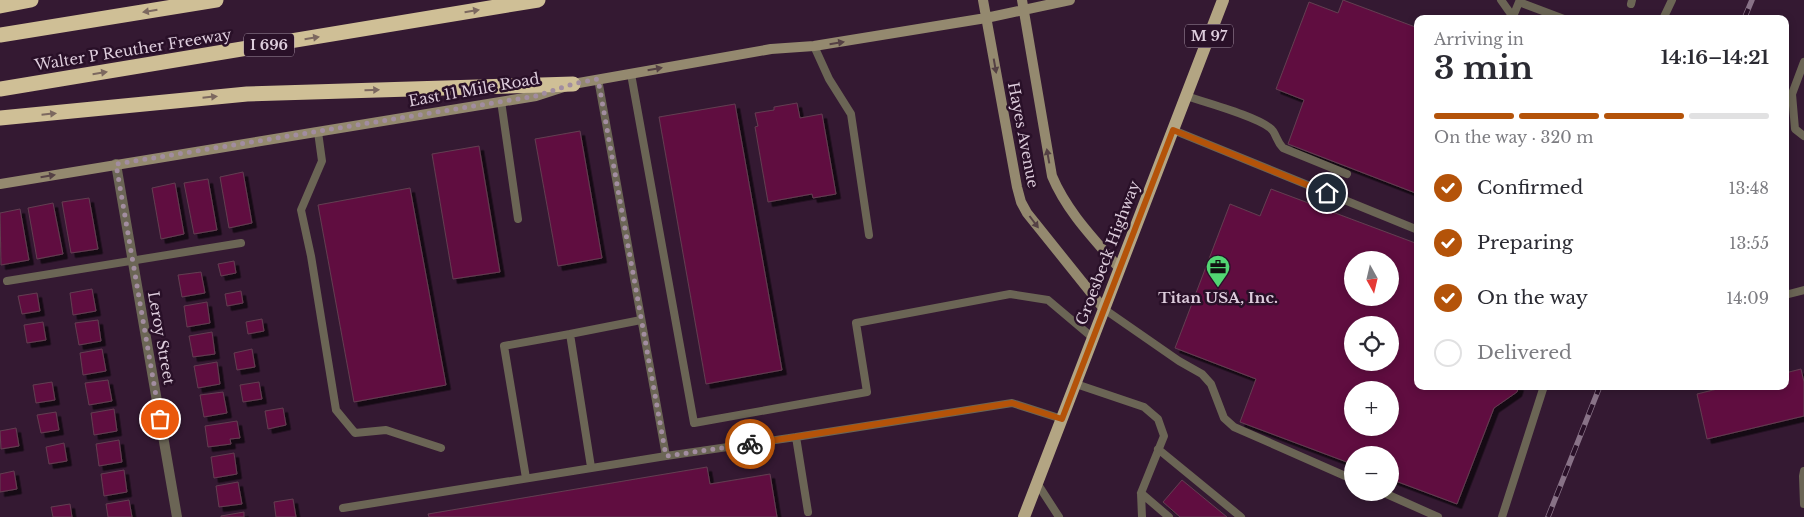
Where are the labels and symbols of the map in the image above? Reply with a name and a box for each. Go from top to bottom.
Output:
one-way arrow [465,6,481,14]
one-way arrow [142,7,158,15]
street label: Walter P Reuther Freeway [32,24,233,75]
road number: M 97 [1185,24,1233,48]
one-way arrow [304,33,320,41]
road number: I 696 [244,34,294,56]
one-way arrow [829,38,845,46]
one-way arrow [991,59,999,75]
one-way arrow [648,65,664,73]
one-way arrow [92,68,108,76]
street label: East 11 Mile Road [407,69,541,110]
street label: Hayes Avenue [1004,80,1043,189]
one-way arrow [365,86,381,94]
one-way arrow [203,93,219,101]
one-way arrow [41,109,57,117]
one-way arrow [1044,147,1052,163]
one-way arrow [40,171,56,179]
pin [1306,172,1348,214]
street label: Groesbeck Highway [1071,178,1144,328]
one-way arrow [1029,215,1039,229]
north arrow [1344,251,1399,306]
office icon: Titan USA, Inc. [1205,254,1231,288]
place label: Titan USA, Inc. [1158,288,1278,307]
street label: Leroy Street [144,290,179,386]
pin [139,398,181,440]
courier [725,419,775,469]

